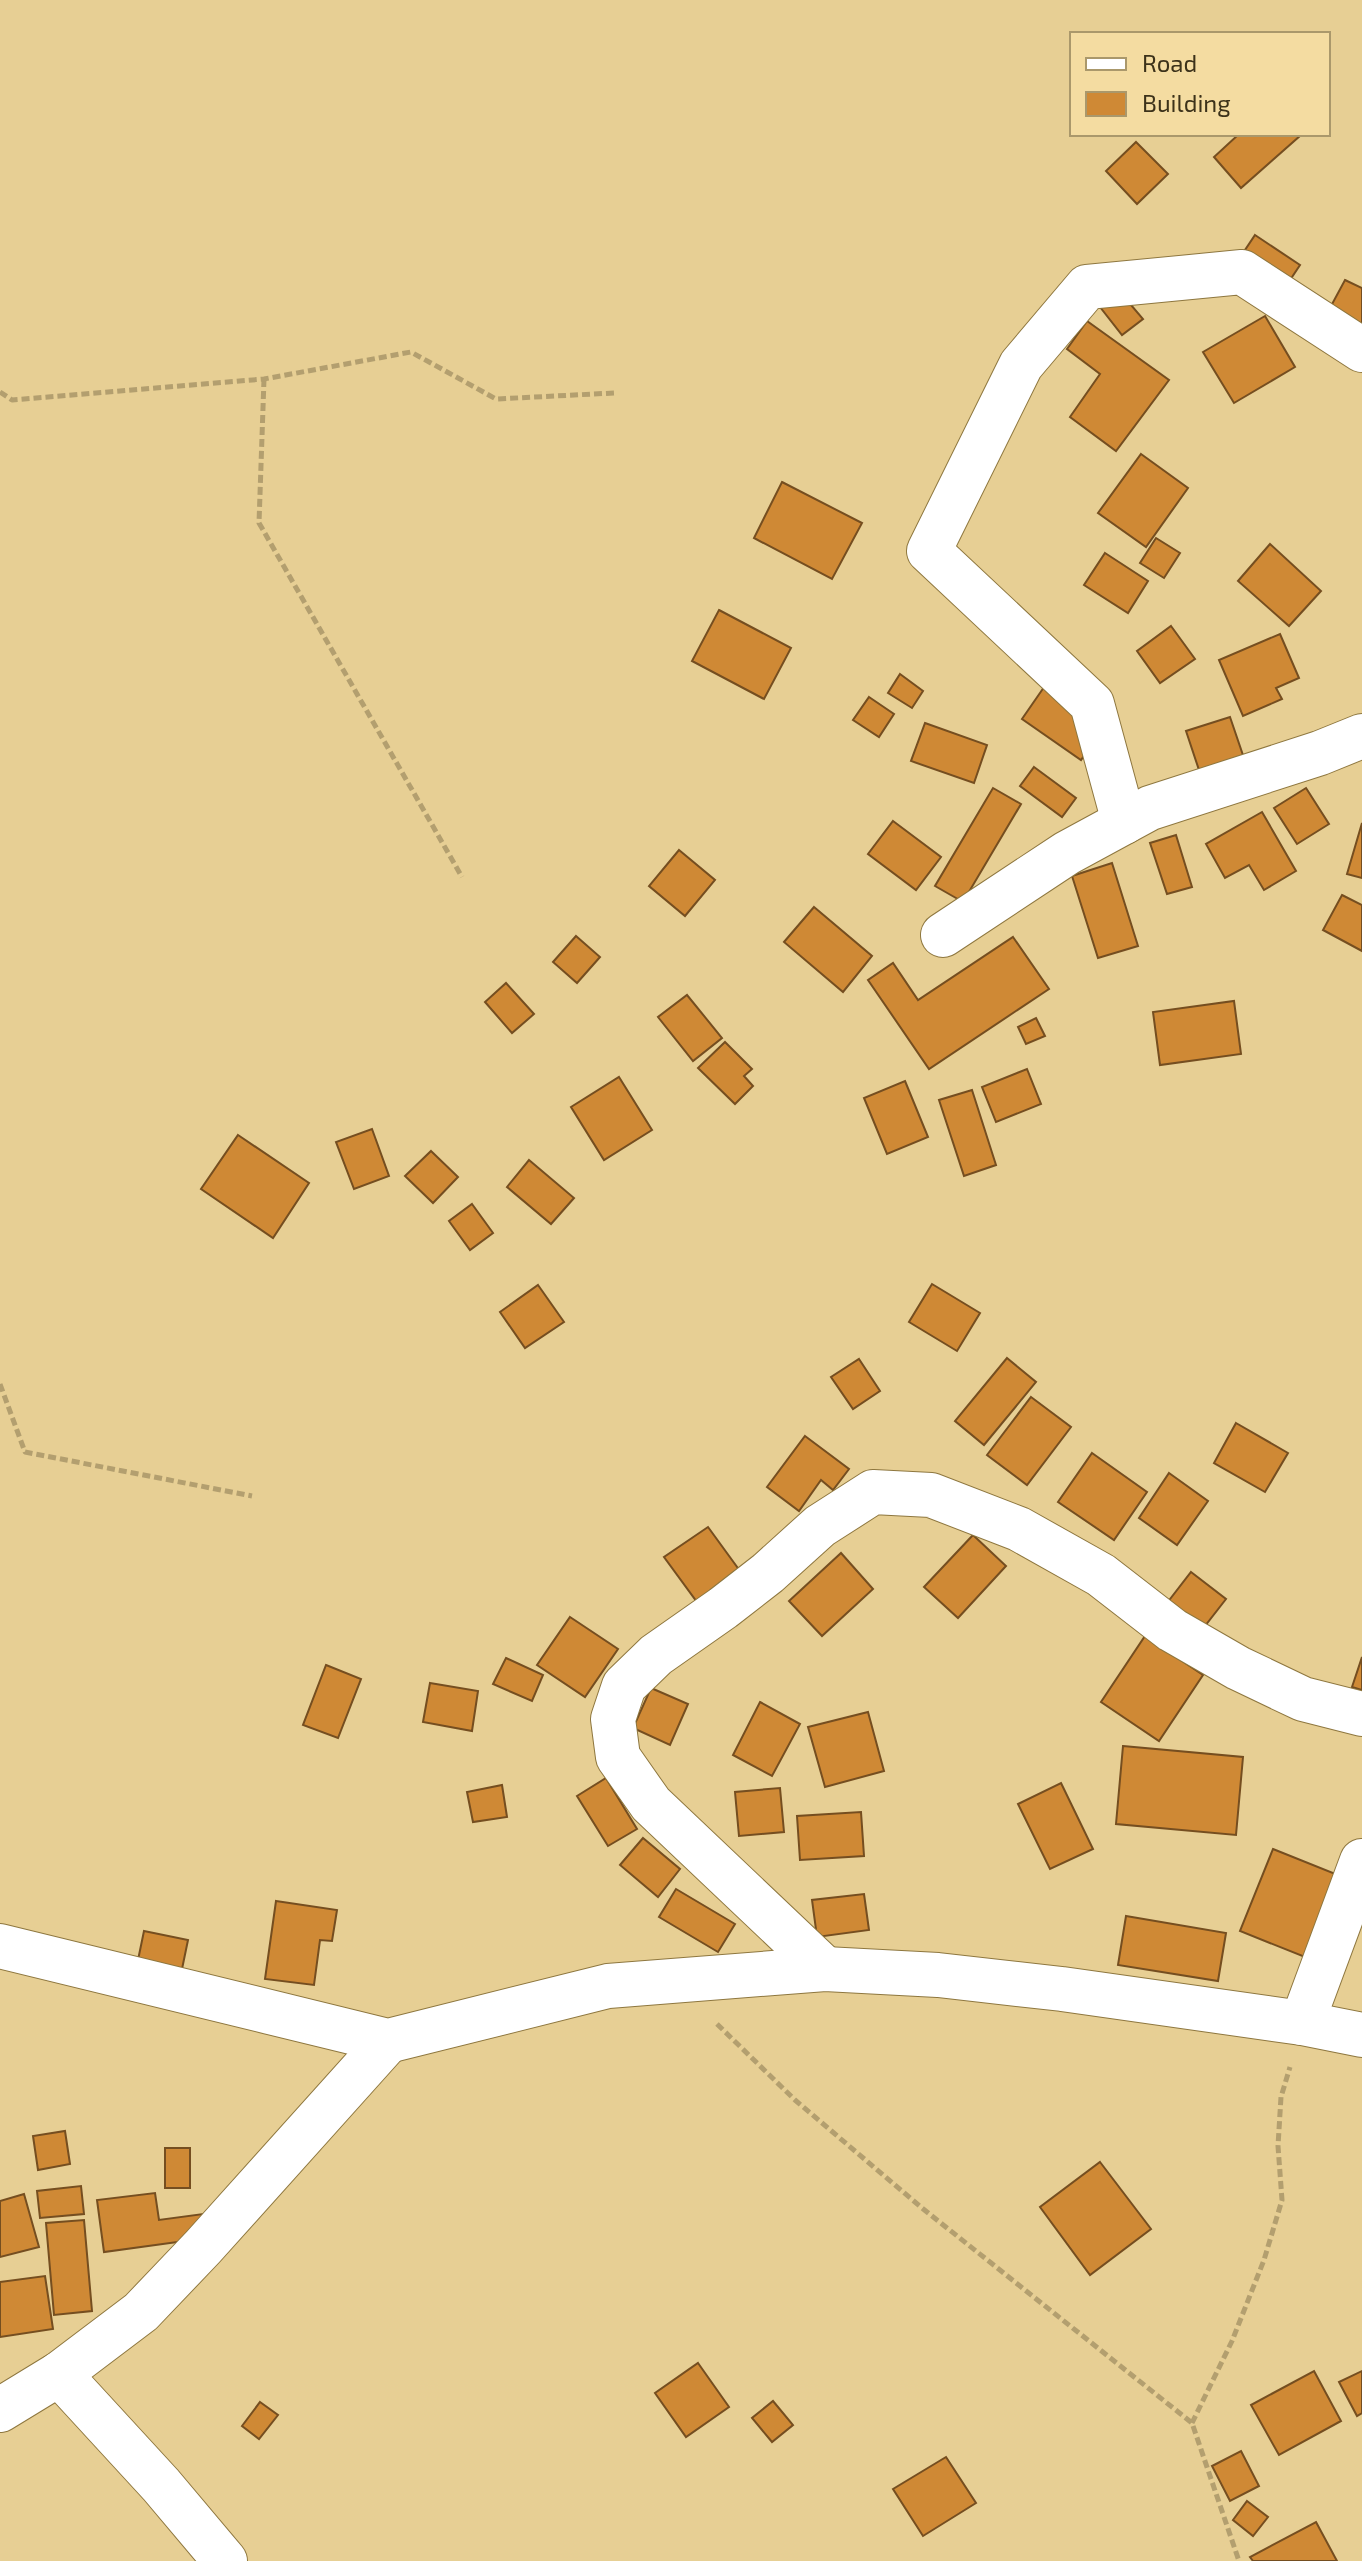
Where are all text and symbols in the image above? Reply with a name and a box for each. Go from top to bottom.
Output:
legend [1070,32,1330,136]
text: Road [1142,48,1197,77]
text: Building [1142,88,1231,117]

